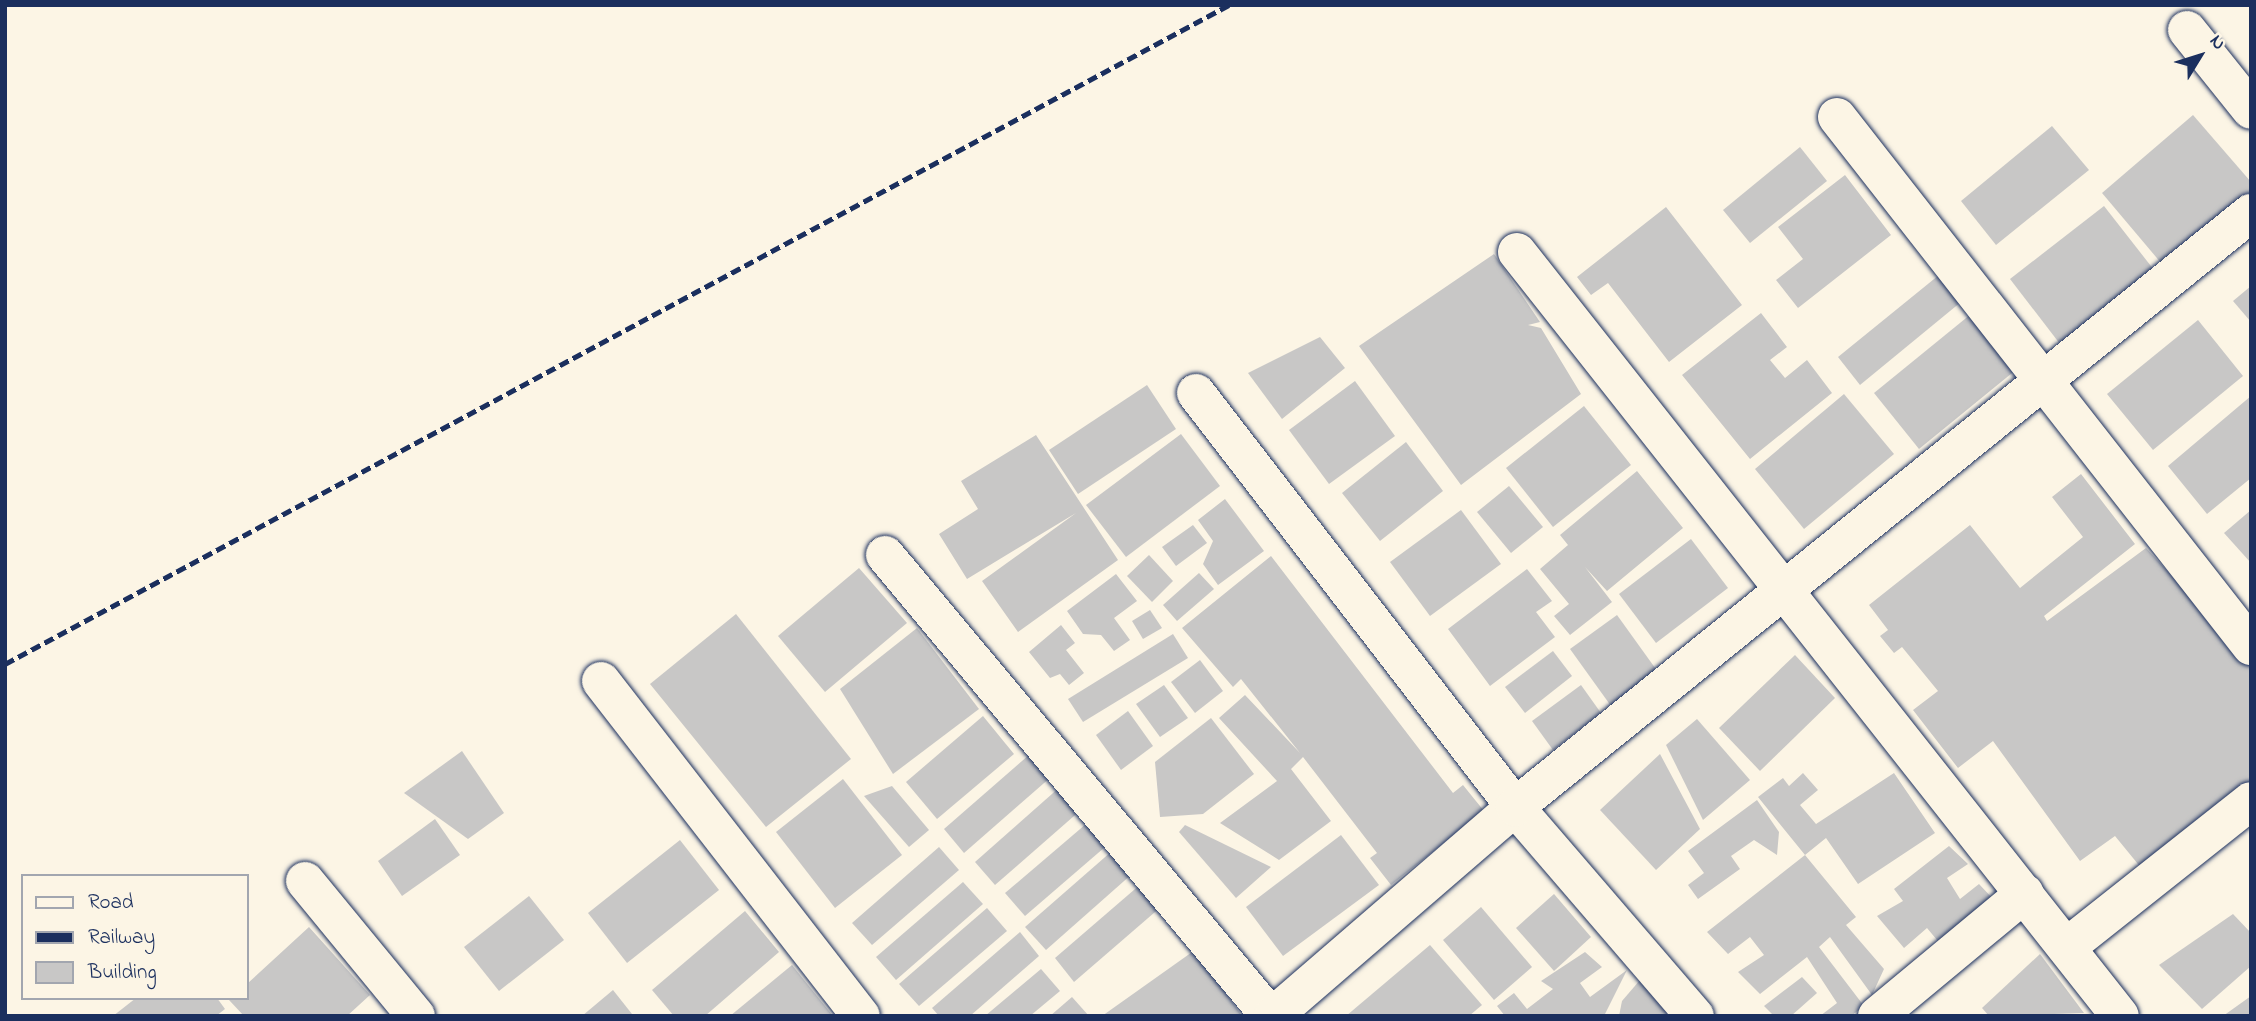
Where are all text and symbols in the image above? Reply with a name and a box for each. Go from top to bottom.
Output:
north arrow [2165,21,2235,91]
text: N [2202,29,2232,56]
legend [21,874,248,1000]
text: Road [88,888,134,918]
text: Railway [88,923,155,953]
text: Building [88,958,157,988]

